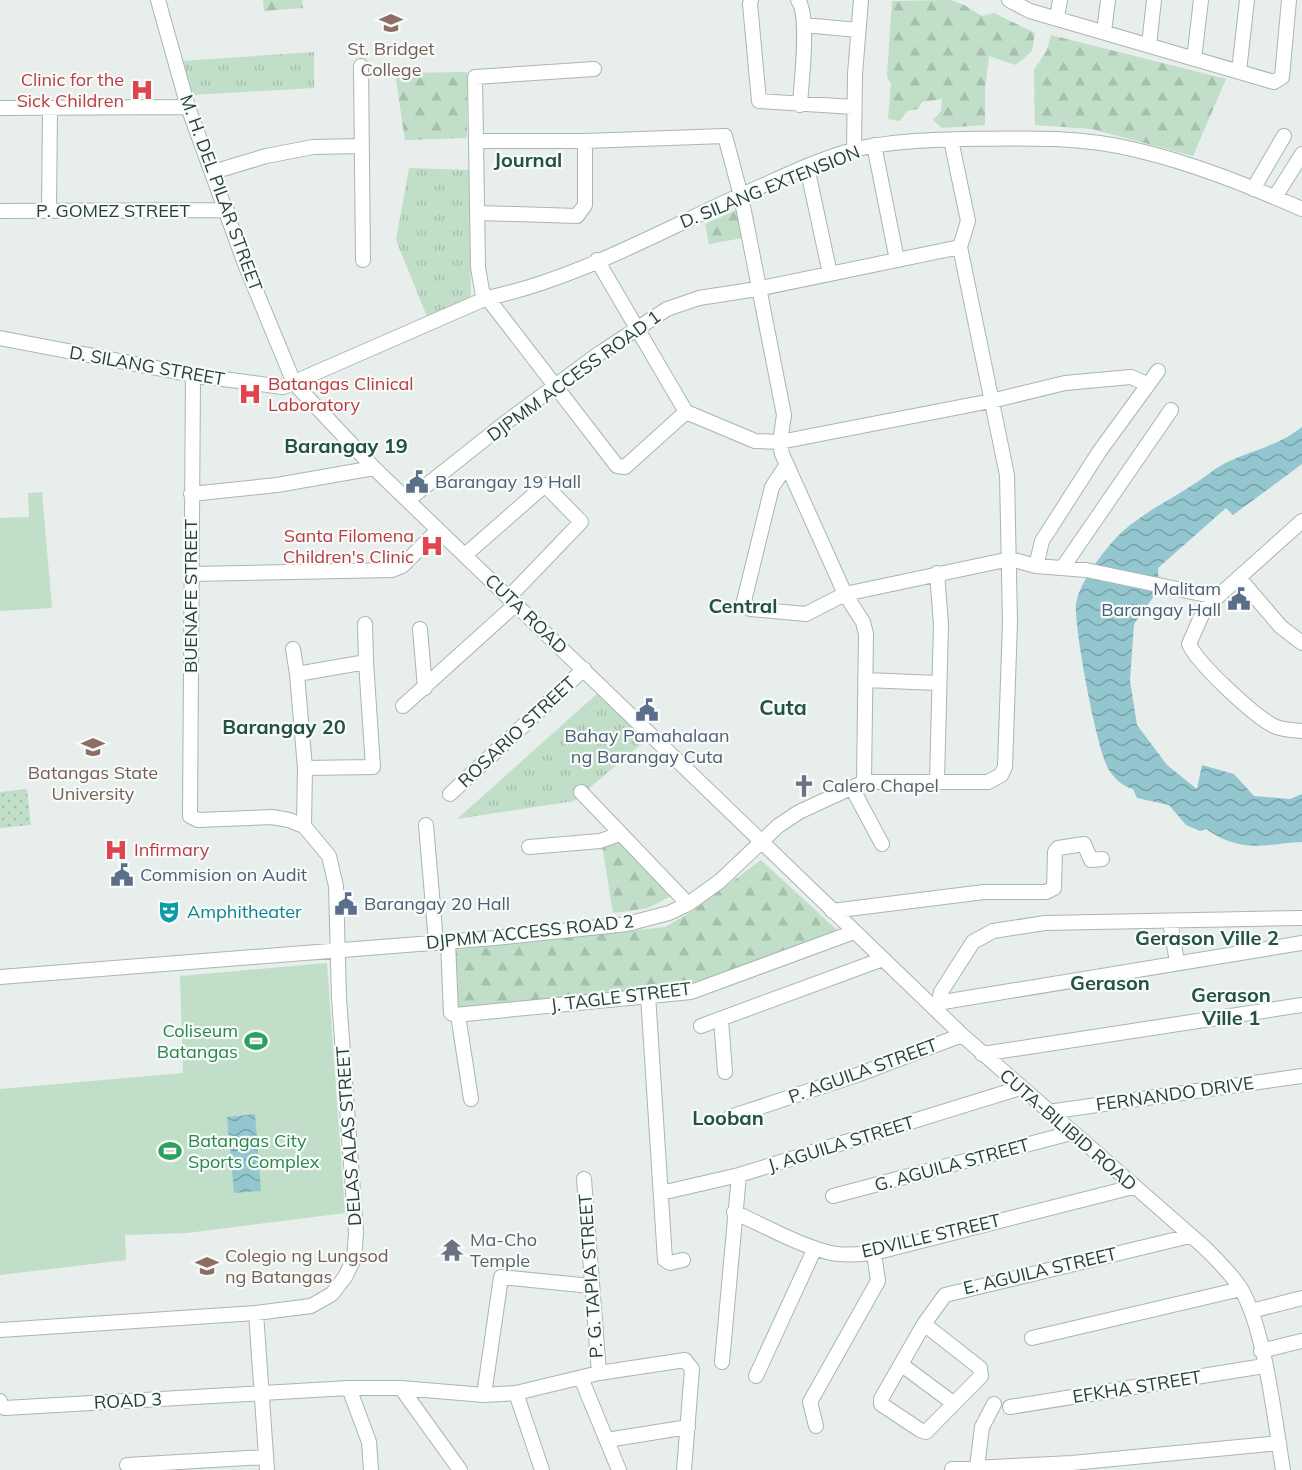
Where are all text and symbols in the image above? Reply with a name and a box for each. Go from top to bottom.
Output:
school or university icon: St. Bridget College [378,10,404,36]
place label: St. Bridget College [347,37,435,81]
place label: Clinic for the Sick Children [17,68,124,112]
hospital icon: Clinic for the Sick Children [129,77,155,103]
street label: M. H. DEL PILAR STREET [175,91,268,294]
street label: D. SILANG EXTENSION [677,140,863,233]
district label: Journal [494,147,562,172]
street label: P. GOMEZ STREET [36,199,190,222]
street label: DJPMM ACCESS ROAD 1 [482,305,665,446]
street label: D. SILANG STREET [68,341,227,391]
place label: Batangas Clinical Laboratory [268,372,414,416]
hospital icon: Batangas Clinical Laboratory [237,381,263,407]
district label: Barangay 19 [284,433,408,458]
public building icon: Barangay 19 Hall [404,469,430,495]
place label: Barangay 19 Hall [435,470,581,493]
street label: BUENAFE STREET [179,519,202,673]
place label: Santa Filomena Children's Clinic [283,524,414,568]
hospital icon: Santa Filomena Children's Clinic [419,533,445,559]
street label: CUTA ROAD [480,569,572,659]
place label: Malitam Barangay Hall [1101,577,1221,621]
public building icon: Malitam Barangay Hall [1226,586,1252,612]
district label: Central [709,593,777,618]
street label: ROSARIO STREET [453,671,580,792]
district label: Cuta [759,694,807,720]
public building icon: Bahay Pamahalaan ng Barangay Cuta [634,697,660,723]
district label: Barangay 20 [222,714,346,739]
place label: Bahay Pamahalaan ng Barangay Cuta [564,724,730,768]
school or university icon: Batangas State University [80,734,106,760]
place label: Batangas State University [28,761,158,805]
church icon: Calero Chapel [791,773,817,799]
place label: Calero Chapel [822,774,939,797]
hospital icon: Infirmary [103,837,129,863]
place label: Infirmary [134,838,210,861]
public building icon: Commision on Audit [109,862,135,888]
place label: Commision on Audit [140,863,307,886]
public building icon: Barangay 20 Hall [333,891,359,917]
place label: Barangay 20 Hall [364,892,510,915]
theatre icon: Amphitheater [156,899,182,925]
place label: Amphitheater [187,900,302,923]
street label: DJPMM ACCESS ROAD 2 [425,909,635,954]
district label: Gerason Ville 2 [1135,925,1279,950]
district label: Gerason [1070,970,1150,995]
street label: J. TAGLE STREET [549,976,693,1017]
district label: Gerason Ville 1 [1191,982,1271,1030]
place label: Coliseum Batangas [157,1019,238,1063]
sports icon: Coliseum Batangas [243,1028,269,1054]
street label: P. AGUILA STREET [785,1033,941,1108]
street label: DELAS ALAS STREET [331,1045,366,1227]
street label: CUTA-BILIBID ROAD [995,1064,1142,1196]
street label: FERNANDO DRIVE [1095,1071,1255,1116]
district label: Looban [692,1105,764,1130]
street label: J. AGUILA STREET [765,1110,917,1177]
place label: Batangas City Sports Complex [188,1129,320,1173]
street label: G. AGUILA STREET [872,1133,1032,1196]
sports icon: Batangas City Sports Complex [157,1138,183,1164]
street label: P. G. TAPIA STREET [573,1193,608,1359]
street label: EDVILLE STREET [859,1208,1003,1263]
place label: Ma-Cho Temple [470,1228,537,1272]
temple icon: Ma-Cho Temple [439,1237,465,1263]
street label: E. AGUILA STREET [961,1242,1119,1299]
place label: Colegio ng Lungsod ng Batangas [225,1244,389,1288]
school or university icon: Colegio ng Lungsod ng Batangas [194,1253,220,1279]
street label: EFKHA STREET [1071,1365,1203,1408]
street label: ROAD 3 [93,1387,163,1414]

